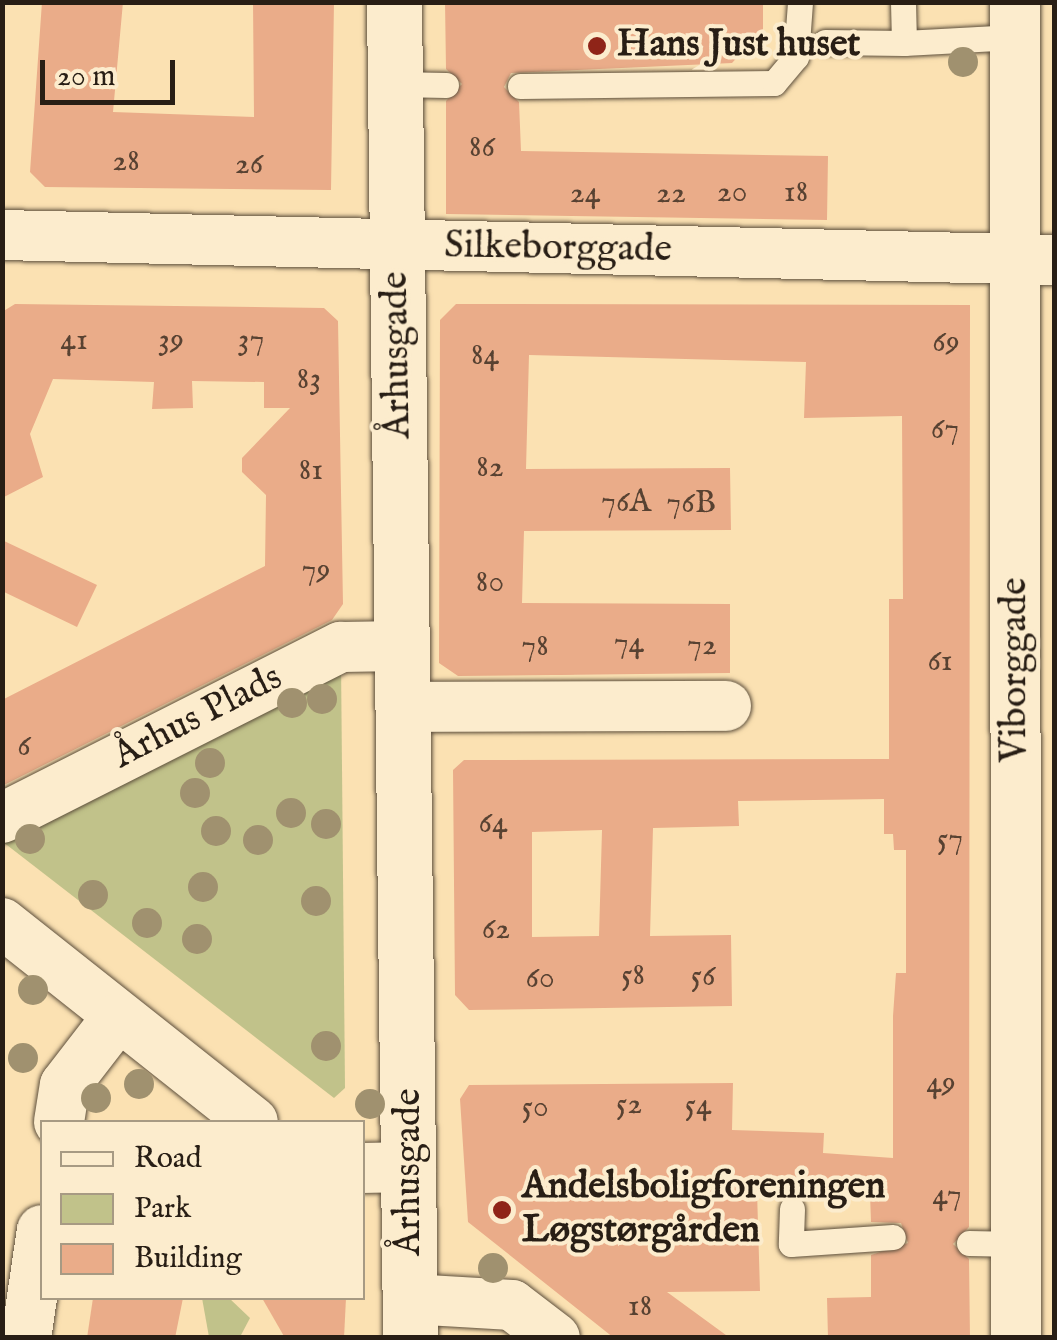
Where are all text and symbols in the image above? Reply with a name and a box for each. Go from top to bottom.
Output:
place label: Hans Just huset [617,23,860,69]
marker: Hans Just huset [586,35,608,57]
scale bar [45,40,180,102]
text: 20 m [57,58,116,96]
house number: 86 [469,129,495,167]
house number: 28 [112,143,140,181]
house number: 26 [235,146,263,184]
house number: 20 [717,174,747,212]
house number: 18 [784,174,808,212]
house number: 24 [570,175,600,213]
house number: 22 [656,175,686,213]
street label: Silkeborggade [444,224,672,274]
street label: Århusgade [374,271,422,439]
house number: 41 [60,322,88,360]
house number: 39 [158,322,184,360]
house number: 37 [238,322,264,360]
house number: 69 [932,324,960,362]
house number: 84 [471,337,499,375]
house number: 83 [297,361,321,399]
house number: 67 [931,411,959,449]
house number: 82 [476,449,504,487]
house number: 81 [299,452,323,490]
house number: 76A [601,484,651,522]
house number: 76B [666,485,716,523]
house number: 79 [302,552,330,590]
house number: 80 [476,564,504,602]
street label: Viborggade [993,578,1039,762]
house number: 74 [614,625,644,663]
house number: 72 [687,627,717,665]
house number: 78 [521,628,549,666]
house number: 61 [927,643,953,681]
street label: Århus Plads [106,656,290,780]
house number: 6 [17,728,31,766]
house number: 64 [478,805,508,843]
house number: 57 [937,821,963,859]
house number: 62 [482,911,510,949]
house number: 58 [621,957,645,995]
house number: 56 [690,958,716,996]
house number: 60 [525,960,555,998]
house number: 49 [926,1065,956,1103]
house number: 52 [616,1086,642,1124]
house number: 54 [684,1087,712,1125]
street label: Århusgade [387,1088,433,1256]
house number: 50 [521,1089,549,1127]
legend [40,1120,365,1300]
text: Road [134,1140,202,1178]
place label: Andelsboligforeningen Løgstørgården [522,1165,886,1254]
house number: 47 [932,1177,962,1215]
text: Park [134,1190,191,1228]
marker: Andelsboligforeningen Løgstørgården [491,1199,513,1221]
text: Building [134,1240,242,1278]
house number: 18 [628,1288,652,1326]

